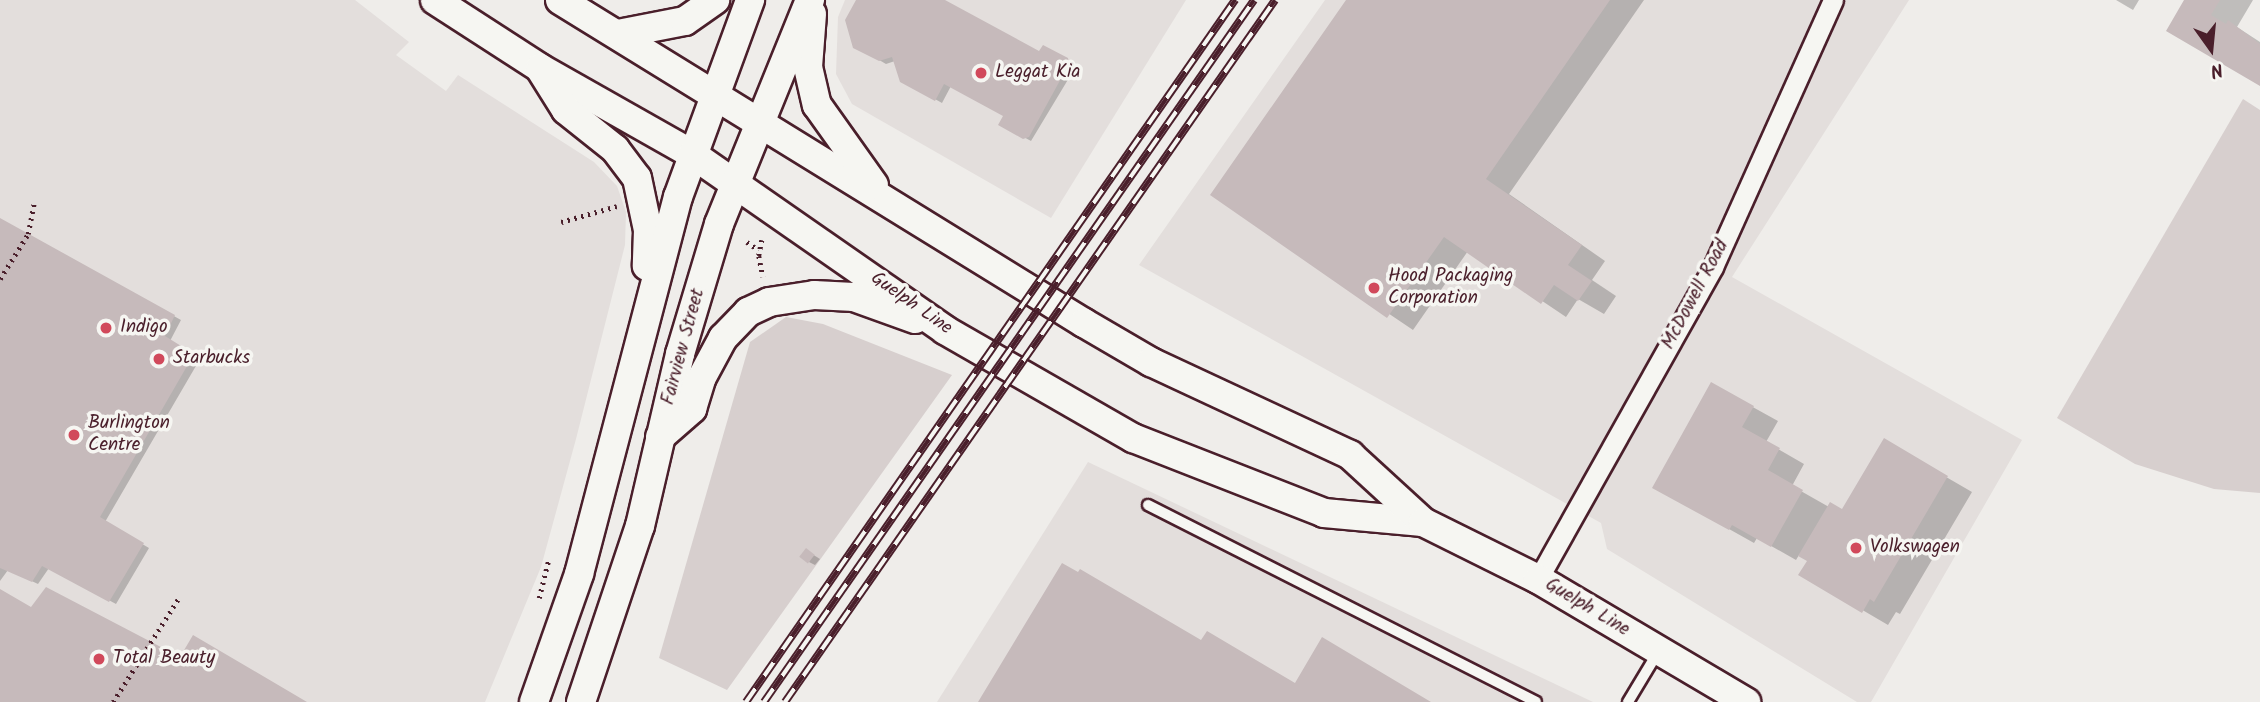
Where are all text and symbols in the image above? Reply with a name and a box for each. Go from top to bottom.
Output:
north arrow [2176,14,2246,84]
text: N [2207,53,2226,85]
place label: Leggat Kia [995,62,1081,84]
marker: Leggat Kia [973,65,989,81]
street label: McDowell Road [1658,236,1734,354]
place label: Hood Packaging Corporation [1388,266,1513,310]
street label: Guelph Line [866,268,956,340]
marker: Hood Packaging Corporation [1366,280,1382,296]
street label: Fairview Street [658,286,710,408]
place label: Indigo [120,317,168,339]
marker: Indigo [98,320,114,336]
place label: Starbucks [173,348,250,370]
marker: Starbucks [151,351,167,367]
place label: Burlington Centre [88,413,170,457]
marker: Burlington Centre [66,427,82,443]
place label: Volkswagen [1870,537,1960,559]
marker: Volkswagen [1848,540,1864,556]
street label: Guelph Line [1541,574,1633,642]
place label: Total Beauty [113,648,215,670]
marker: Total Beauty [91,651,107,667]

